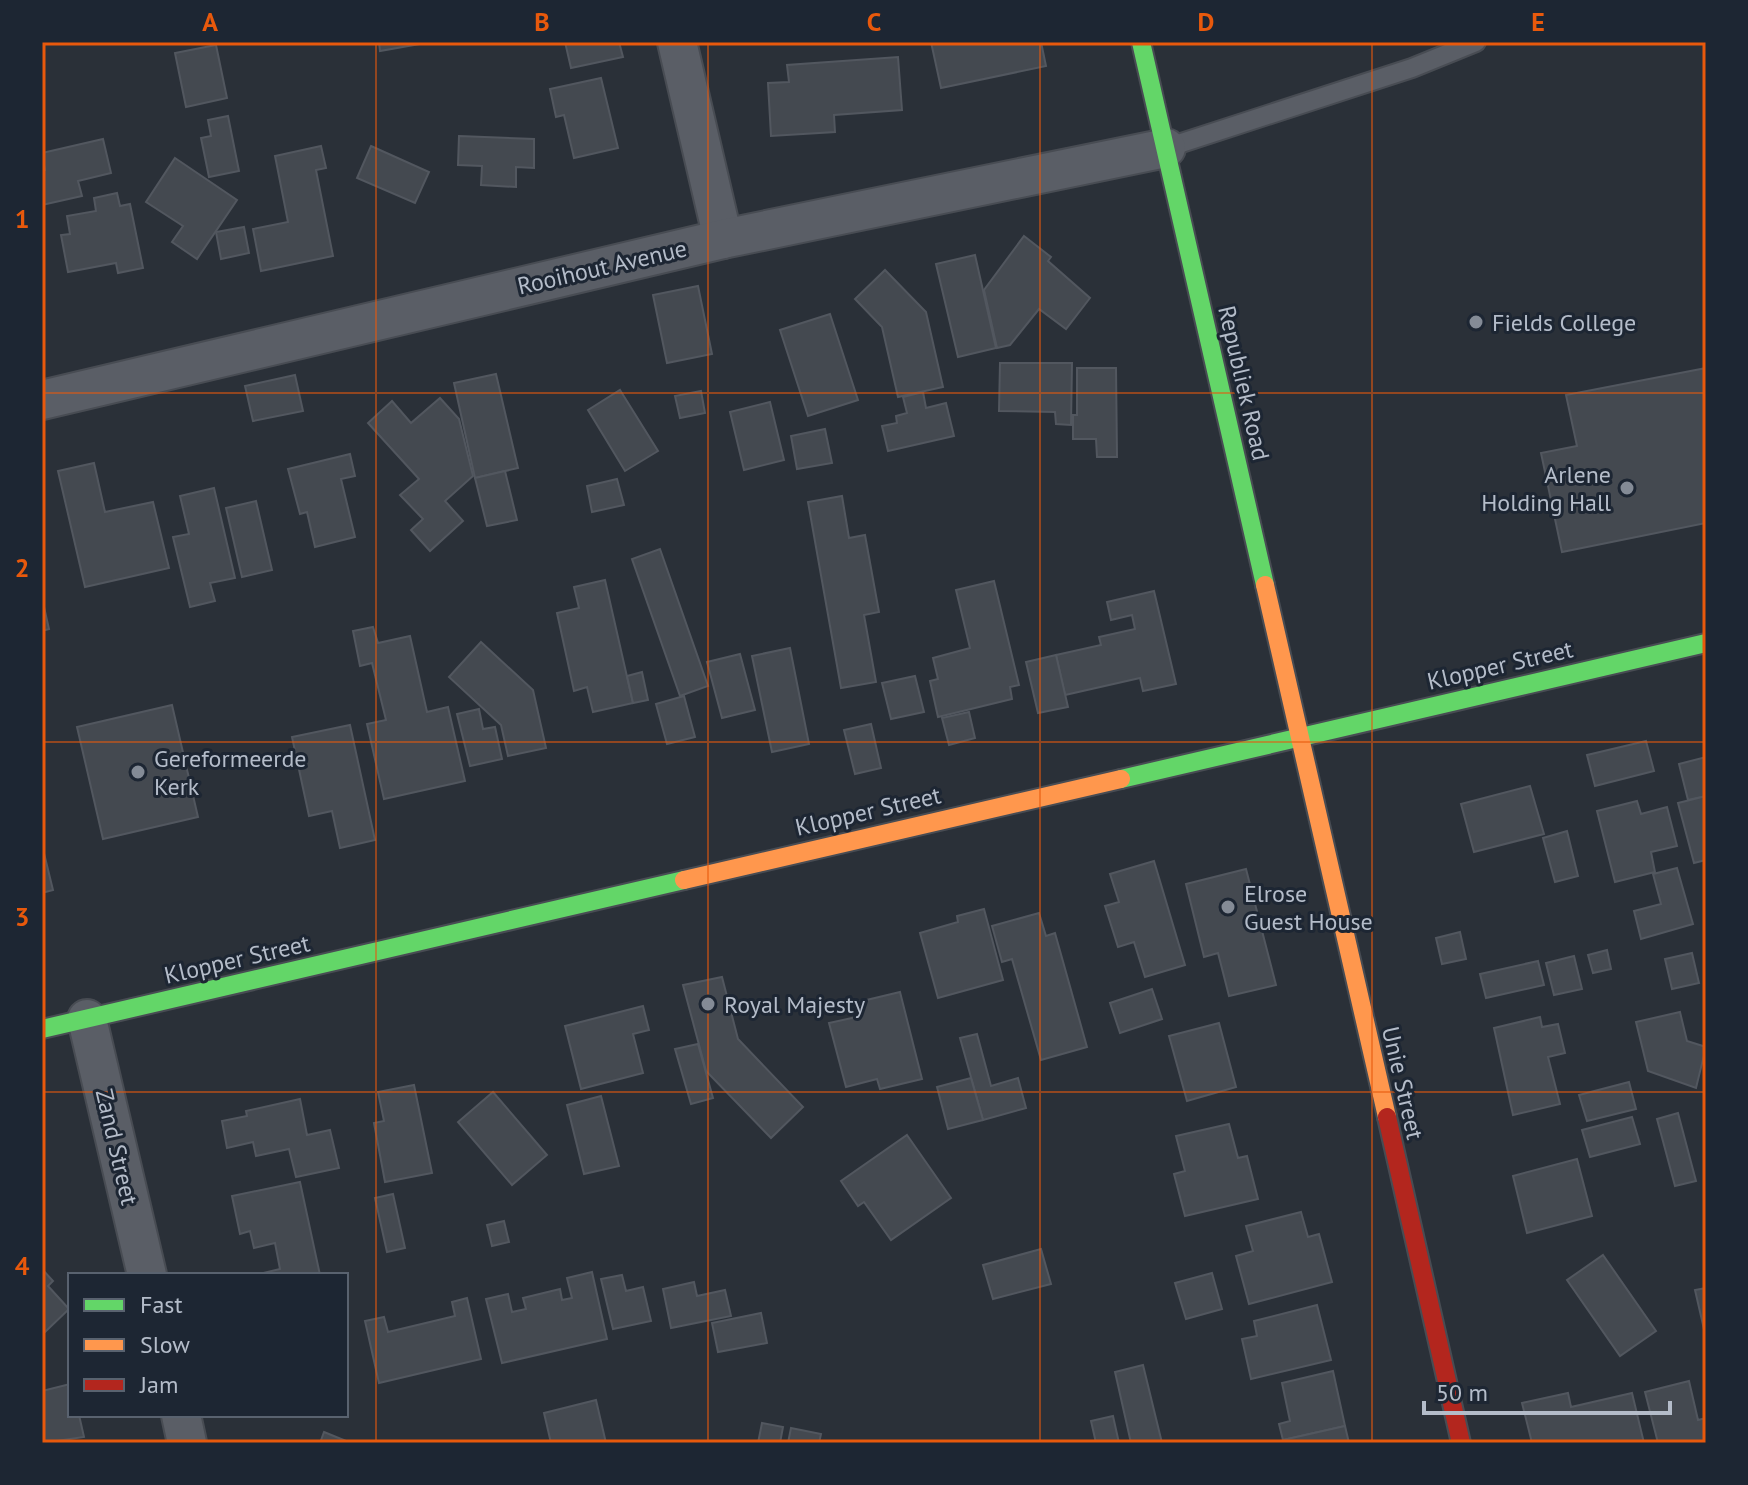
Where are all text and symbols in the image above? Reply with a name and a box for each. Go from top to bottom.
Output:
text: A [202,5,218,38]
text: B [534,5,550,38]
text: C [867,5,881,38]
text: D [1198,5,1214,38]
text: E [1531,5,1545,38]
text: 1 [15,202,29,235]
street label: Rooihout Avenue [514,232,690,302]
street label: Republiek Road [1211,303,1277,463]
place label: Fields College [1492,307,1636,338]
marker: Fields College [1467,313,1485,331]
place label: Arlene Holding Hall [1481,459,1611,518]
marker: Arlene Holding Hall [1618,479,1636,497]
text: 2 [15,551,29,584]
street label: Klopper Street [1424,633,1576,697]
place label: Gereformeerde Kerk [154,743,307,802]
marker: Gereformeerde Kerk [129,763,147,781]
street label: Klopper Street [792,779,944,843]
place label: Elrose Guest House [1244,878,1373,937]
marker: Elrose Guest House [1219,898,1237,916]
text: 3 [15,900,29,933]
street label: Klopper Street [161,927,313,991]
place label: Royal Majesty [724,989,865,1020]
marker: Royal Majesty [699,995,717,1013]
street label: Unie Street [1375,1023,1431,1143]
street label: Zand Street [89,1086,145,1208]
text: 4 [15,1249,30,1282]
legend [68,1273,348,1417]
text: Fast [140,1289,183,1320]
text: Slow [140,1329,190,1360]
scale bar [1424,1365,1670,1415]
text: Jam [139,1369,178,1400]
text: 50 m [1436,1377,1488,1408]

